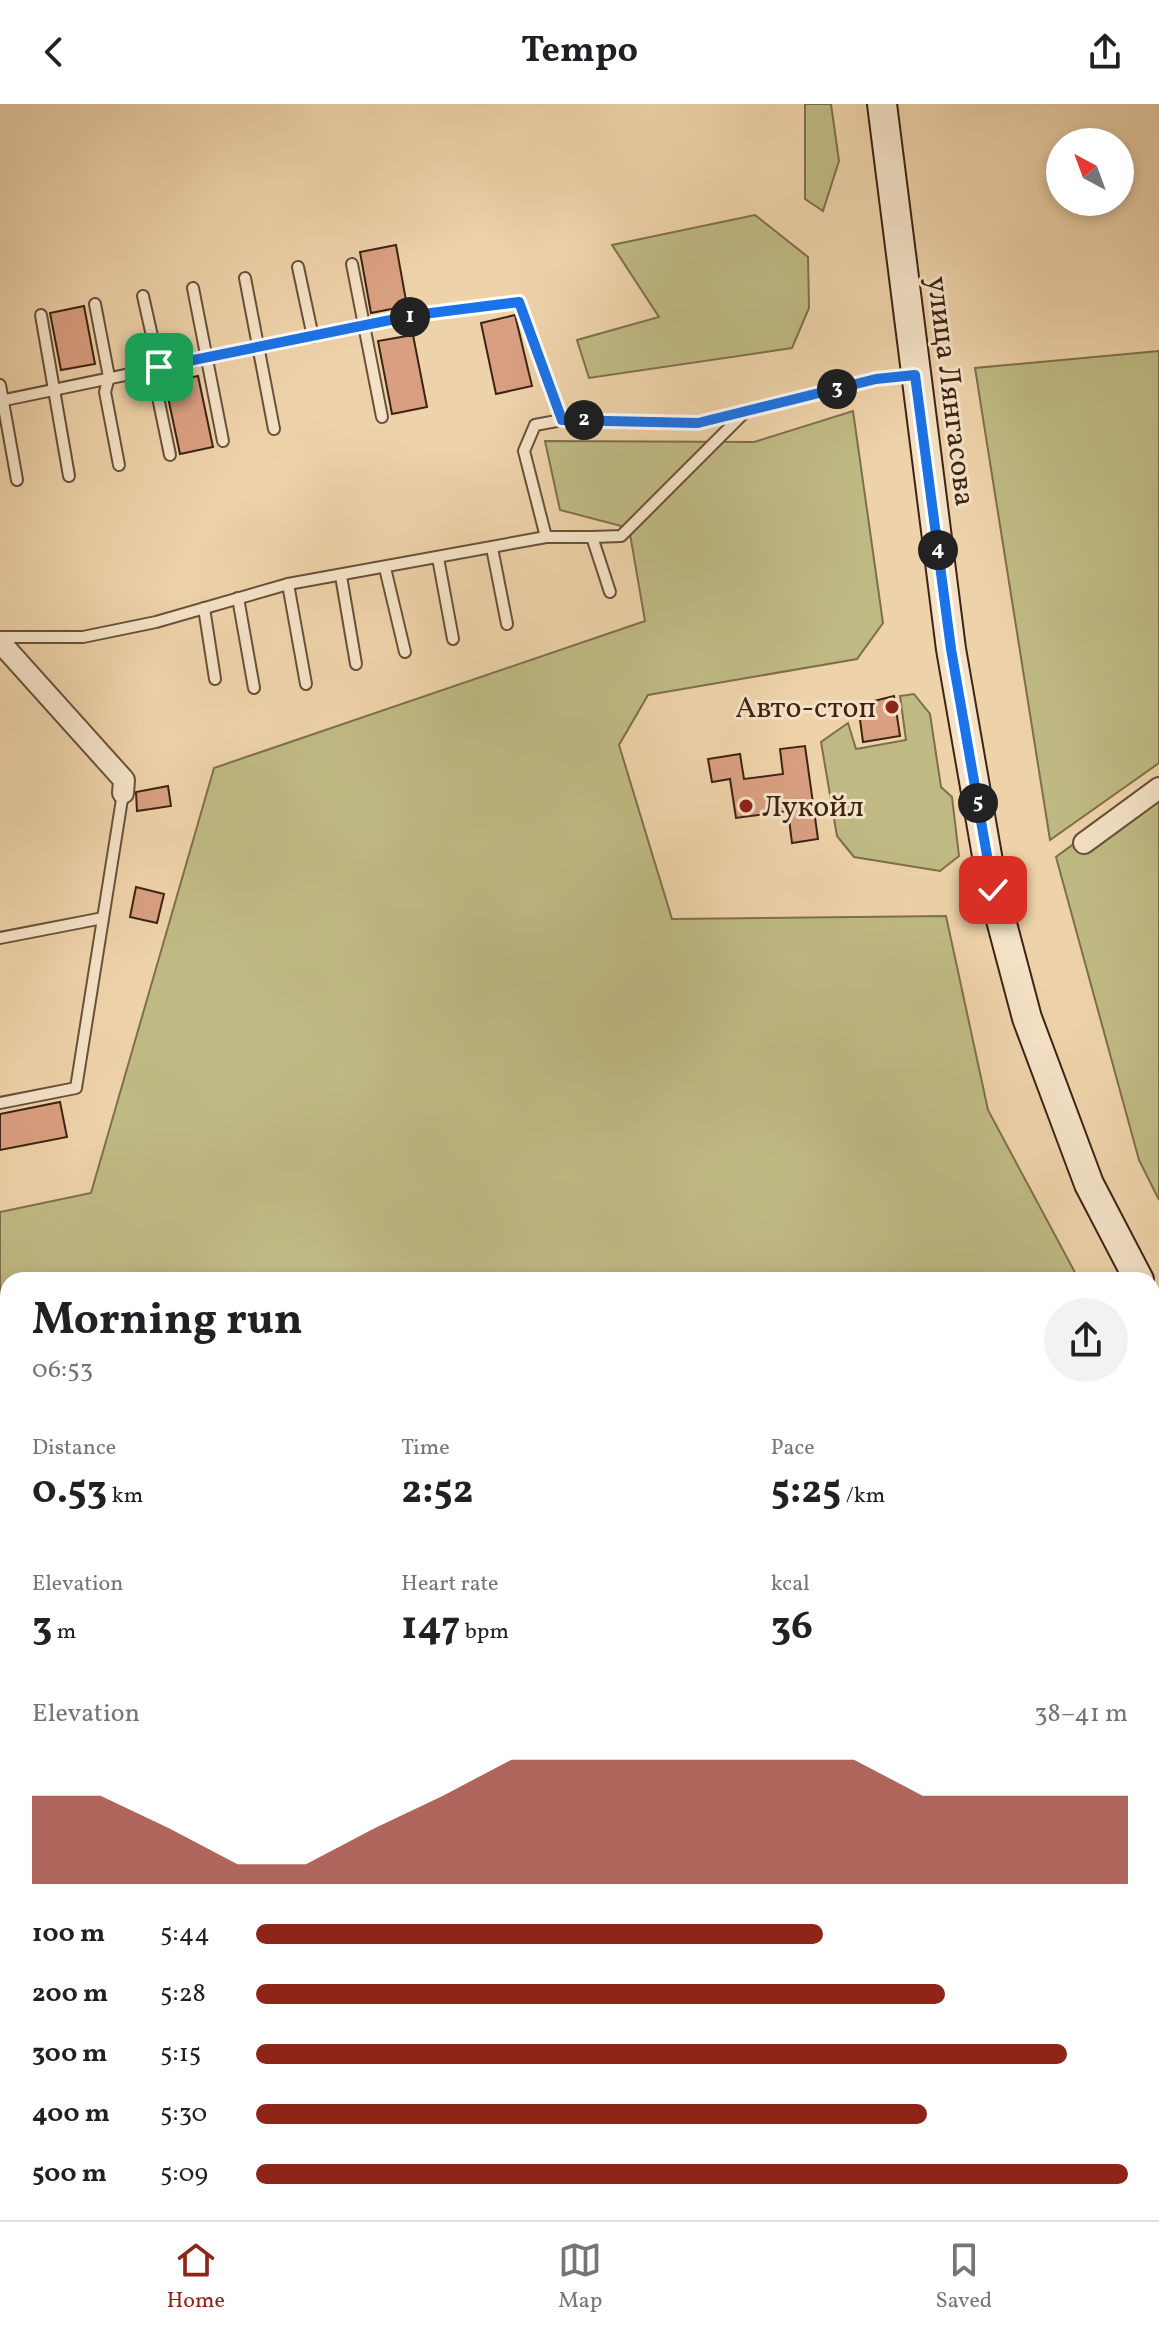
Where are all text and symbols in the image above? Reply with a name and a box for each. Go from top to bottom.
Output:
text: Tempo [521,27,638,77]
icon: back [32,30,76,74]
icon: share [1083,30,1127,74]
north arrow [1046,128,1134,216]
map controls [1046,128,1134,216]
street label: улица Лянгасова [915,274,985,509]
pin: 1 [390,297,430,337]
text: 1 [406,301,414,332]
pin [125,333,193,401]
icon: arrive [137,345,181,389]
pin: 3 [817,369,857,409]
text: 3 [831,373,843,404]
pin: 2 [564,400,604,440]
text: 2 [578,404,590,435]
pin: 4 [918,530,958,570]
text: 4 [931,534,945,565]
place label: Авто-стоп [735,688,876,730]
marker: Авто-стоп [883,698,901,716]
pin: 5 [958,783,998,823]
place label: Лукойл [762,787,864,829]
text: 5 [973,787,983,818]
marker: Лукойл [737,797,755,815]
pin [959,856,1027,924]
icon: check [971,868,1015,912]
text: Morning run [32,1291,303,1352]
button: share [1044,1298,1128,1382]
text: 06:53 [32,1352,93,1388]
text: Distance [32,1433,116,1464]
text: Time [401,1433,450,1464]
text: Pace [771,1433,815,1464]
text: 0.53 [32,1464,107,1520]
text: 2:52 [401,1464,474,1520]
text: 5:25 [771,1464,841,1520]
text: km [107,1481,143,1512]
text: /km [841,1481,885,1512]
text: Elevation [32,1569,123,1600]
text: Heart rate [401,1569,498,1600]
text: kcal [771,1569,810,1600]
text: 3 [32,1600,52,1656]
text: 147 [401,1600,460,1656]
text: 36 [771,1600,813,1656]
text: m [52,1617,76,1648]
text: bpm [460,1617,509,1648]
text: Elevation [32,1696,140,1732]
text: 38–41 m [1034,1696,1128,1732]
text: 100 m [32,1916,105,1952]
text: 5:44 [160,1916,210,1952]
text: 200 m [32,1976,108,2012]
text: 5:28 [160,1976,206,2012]
text: 300 m [32,2036,108,2072]
text: 5:15 [160,2036,201,2072]
text: 400 m [32,2096,110,2132]
text: 5:30 [160,2096,207,2132]
text: 500 m [32,2156,107,2192]
text: 5:09 [160,2156,208,2192]
tab: Home [167,2238,225,2317]
tab: Map [558,2238,602,2317]
tab: Saved [936,2238,992,2317]

